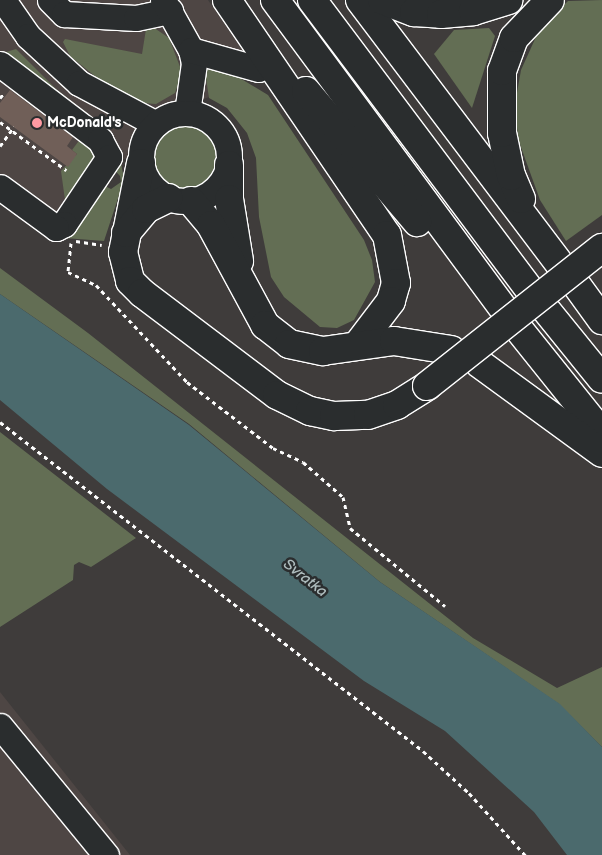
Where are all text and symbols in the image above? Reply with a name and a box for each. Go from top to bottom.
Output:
place label: McDonald's [47,115,121,131]
marker: McDonald's [31,117,43,129]
water label: Svratka [279,555,331,601]

